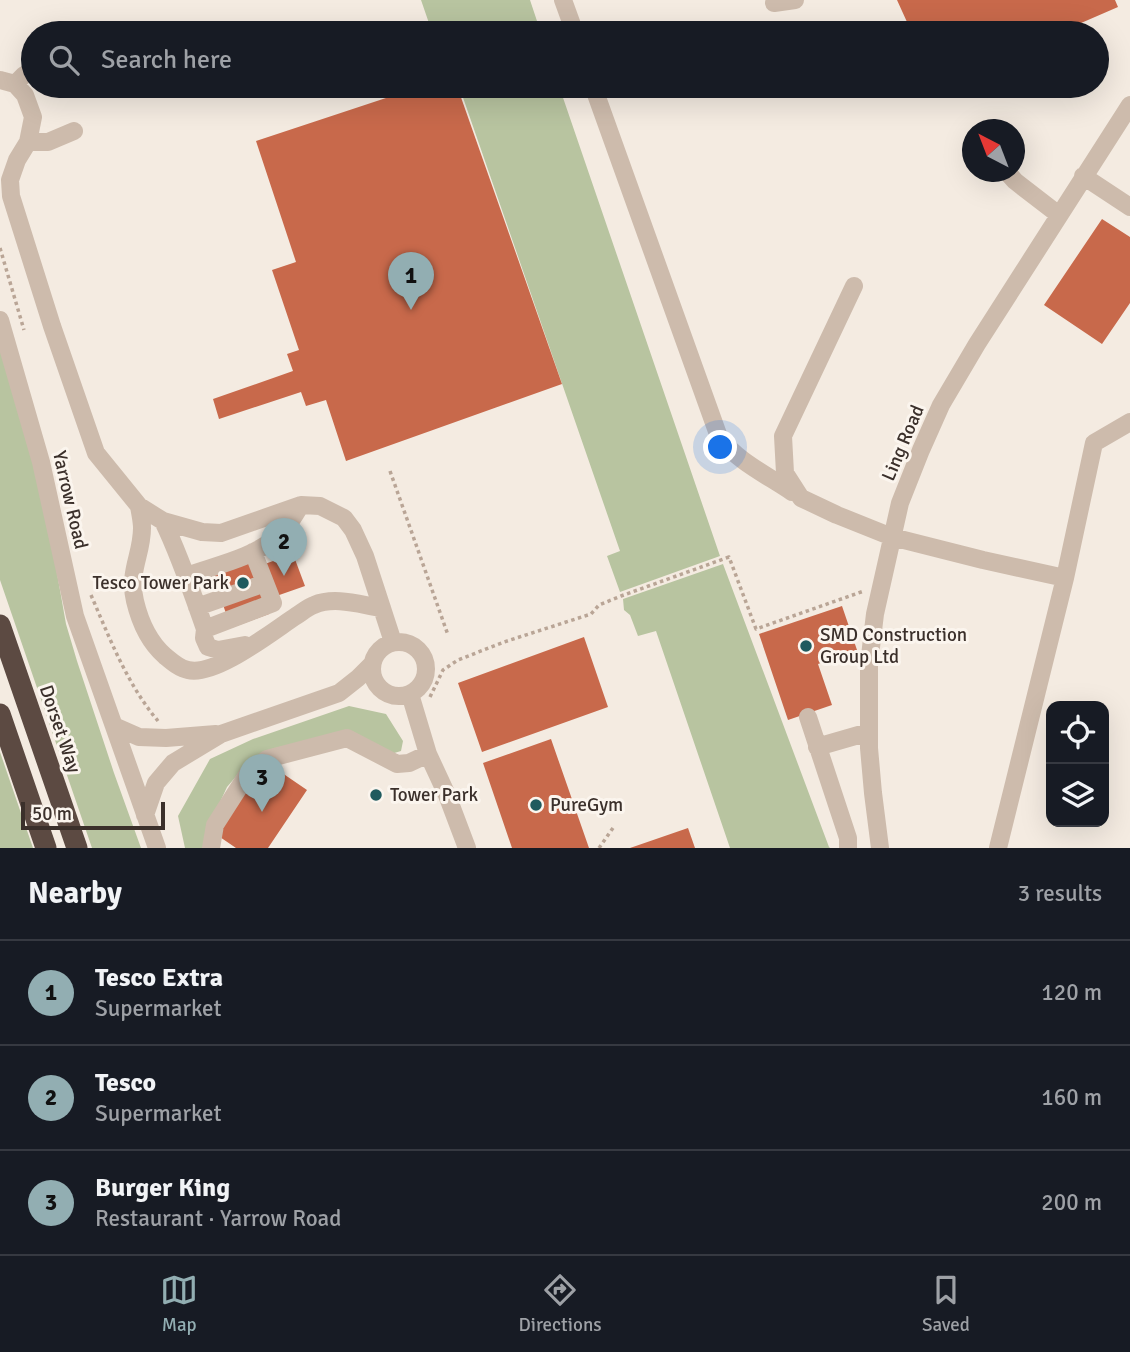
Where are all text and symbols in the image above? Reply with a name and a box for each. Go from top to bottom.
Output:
search box [21,21,1109,98]
icon: search [45,41,83,79]
text: Search here [101,44,232,76]
north arrow [962,119,1025,182]
pin: 1 [388,252,434,310]
street label: Ling Road [876,402,930,484]
your location [703,430,737,464]
street label: Yarrow Road [47,448,93,552]
pin: 2 [261,518,307,576]
place label: Tesco Tower Park [92,571,229,595]
marker: Tesco Tower Park [235,575,251,591]
place label: SMD Construction Group Ltd [820,623,967,669]
marker: SMD Construction Group Ltd [798,638,814,654]
street label: Dorset Way [34,682,86,776]
map controls [1046,701,1109,827]
button: locate [1046,701,1109,764]
pin: 3 [239,754,285,812]
button: layers [1046,764,1109,827]
place label: Tower Park [390,783,479,807]
marker: Tower Park [368,787,384,803]
place label: PureGym [550,793,623,817]
marker: PureGym [528,797,544,813]
scale bar [21,799,164,831]
text: 50 m [32,802,72,826]
text: Nearby [28,875,122,912]
text: 3 results [1018,879,1102,908]
text: Tesco Extra [95,962,223,994]
text: 1 [45,978,57,1007]
text: 120 m [1041,978,1102,1007]
text: Supermarket [95,994,222,1023]
text: Tesco [95,1067,156,1099]
text: 2 [45,1083,57,1112]
text: 160 m [1041,1083,1102,1112]
text: Supermarket [95,1099,222,1128]
text: Burger King [95,1172,230,1204]
text: 3 [45,1188,57,1217]
text: 200 m [1041,1188,1102,1217]
text: Restaurant · Yarrow Road [95,1204,341,1233]
tab: Map [160,1271,198,1337]
tab: Directions [519,1271,602,1337]
tab: Saved [922,1271,970,1337]

